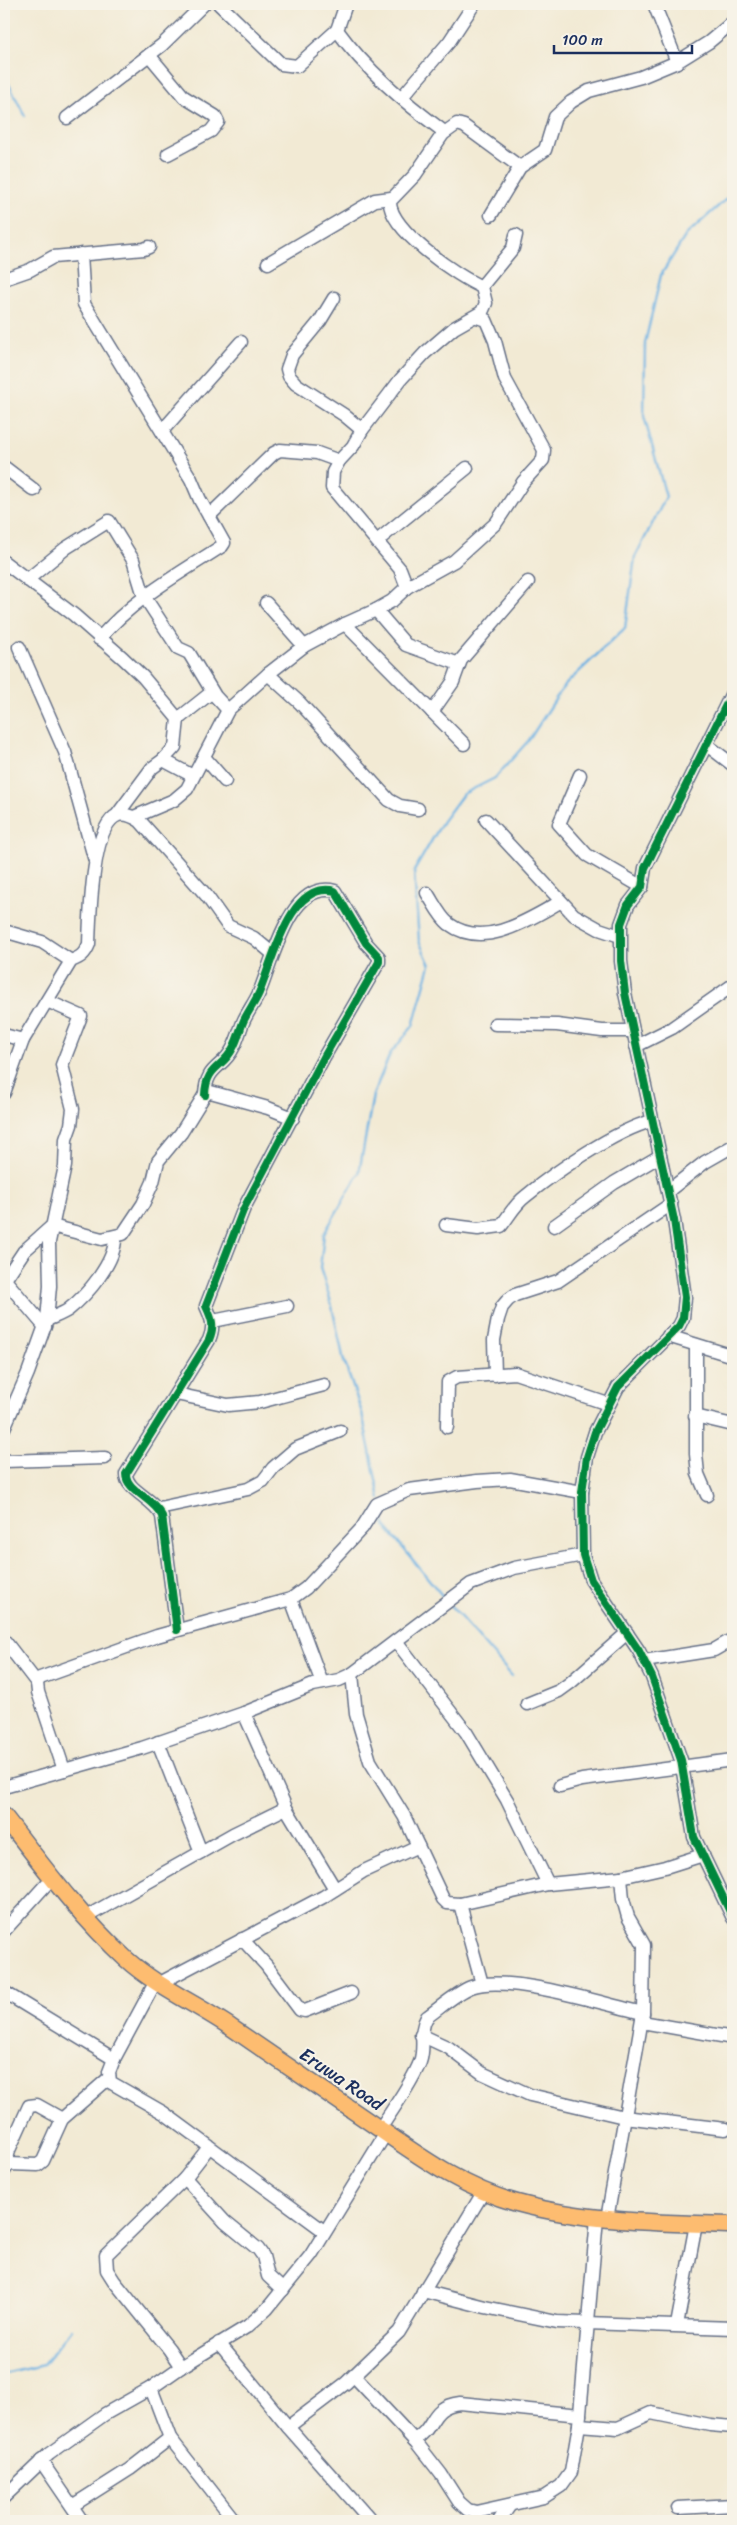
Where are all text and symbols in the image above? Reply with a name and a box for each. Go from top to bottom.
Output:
scale bar [554,22,692,54]
text: 100 m [562,27,603,53]
street label: Eruwa Road [293,2038,393,2121]

